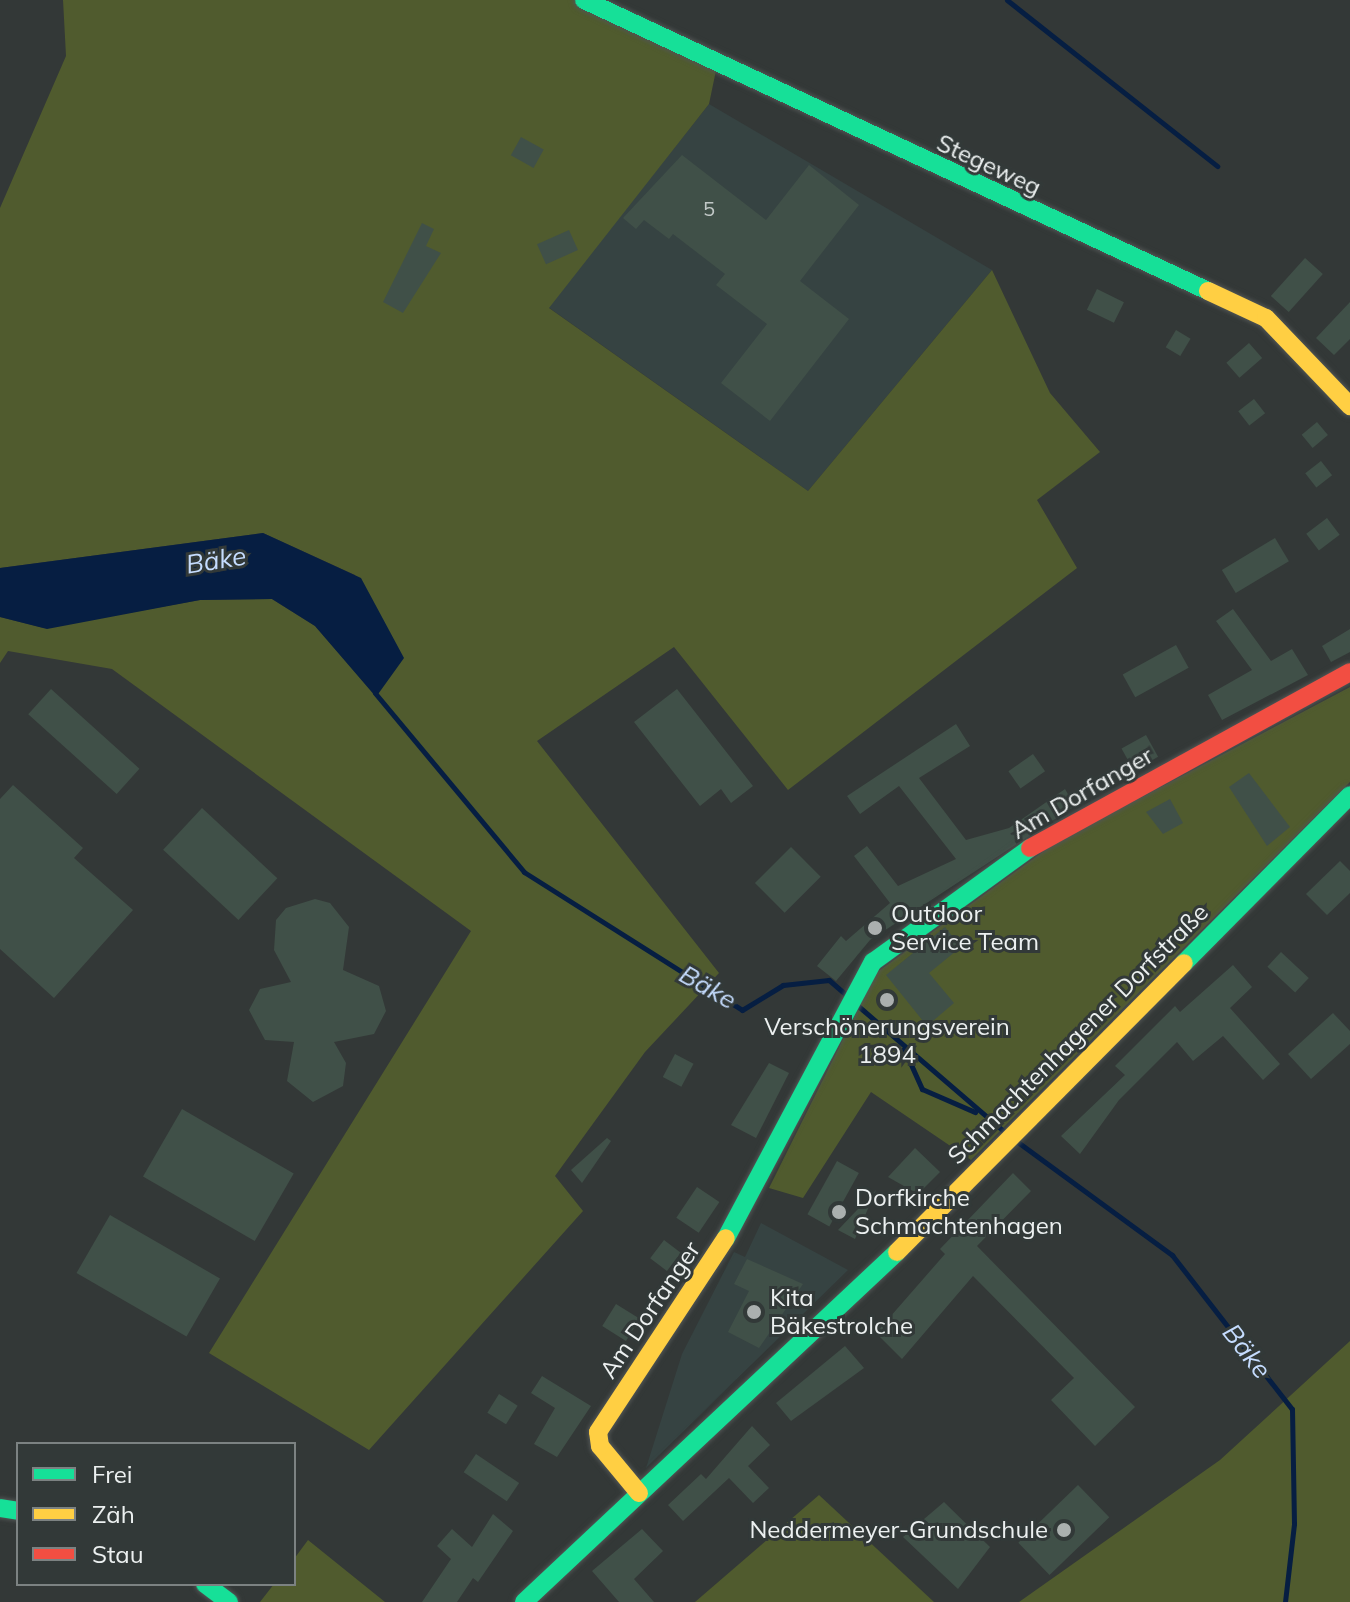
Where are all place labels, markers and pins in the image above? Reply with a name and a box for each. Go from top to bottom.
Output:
place label: Outdoor Service Team [891,900,1039,956]
marker: Outdoor Service Team [866,919,884,937]
marker: Verschönerungsverein 1894 [878,991,896,1009]
place label: Verschönerungsverein 1894 [764,1013,1010,1069]
place label: Dorfkirche Schmachtenhagen [855,1184,1063,1240]
marker: Dorfkirche Schmachtenhagen [830,1203,848,1221]
place label: Kita Bäkestrolche [770,1284,913,1340]
marker: Kita Bäkestrolche [745,1303,763,1321]
place label: Neddermeyer-Grundschule [749,1516,1048,1544]
marker: Neddermeyer-Grundschule [1055,1521,1073,1539]

